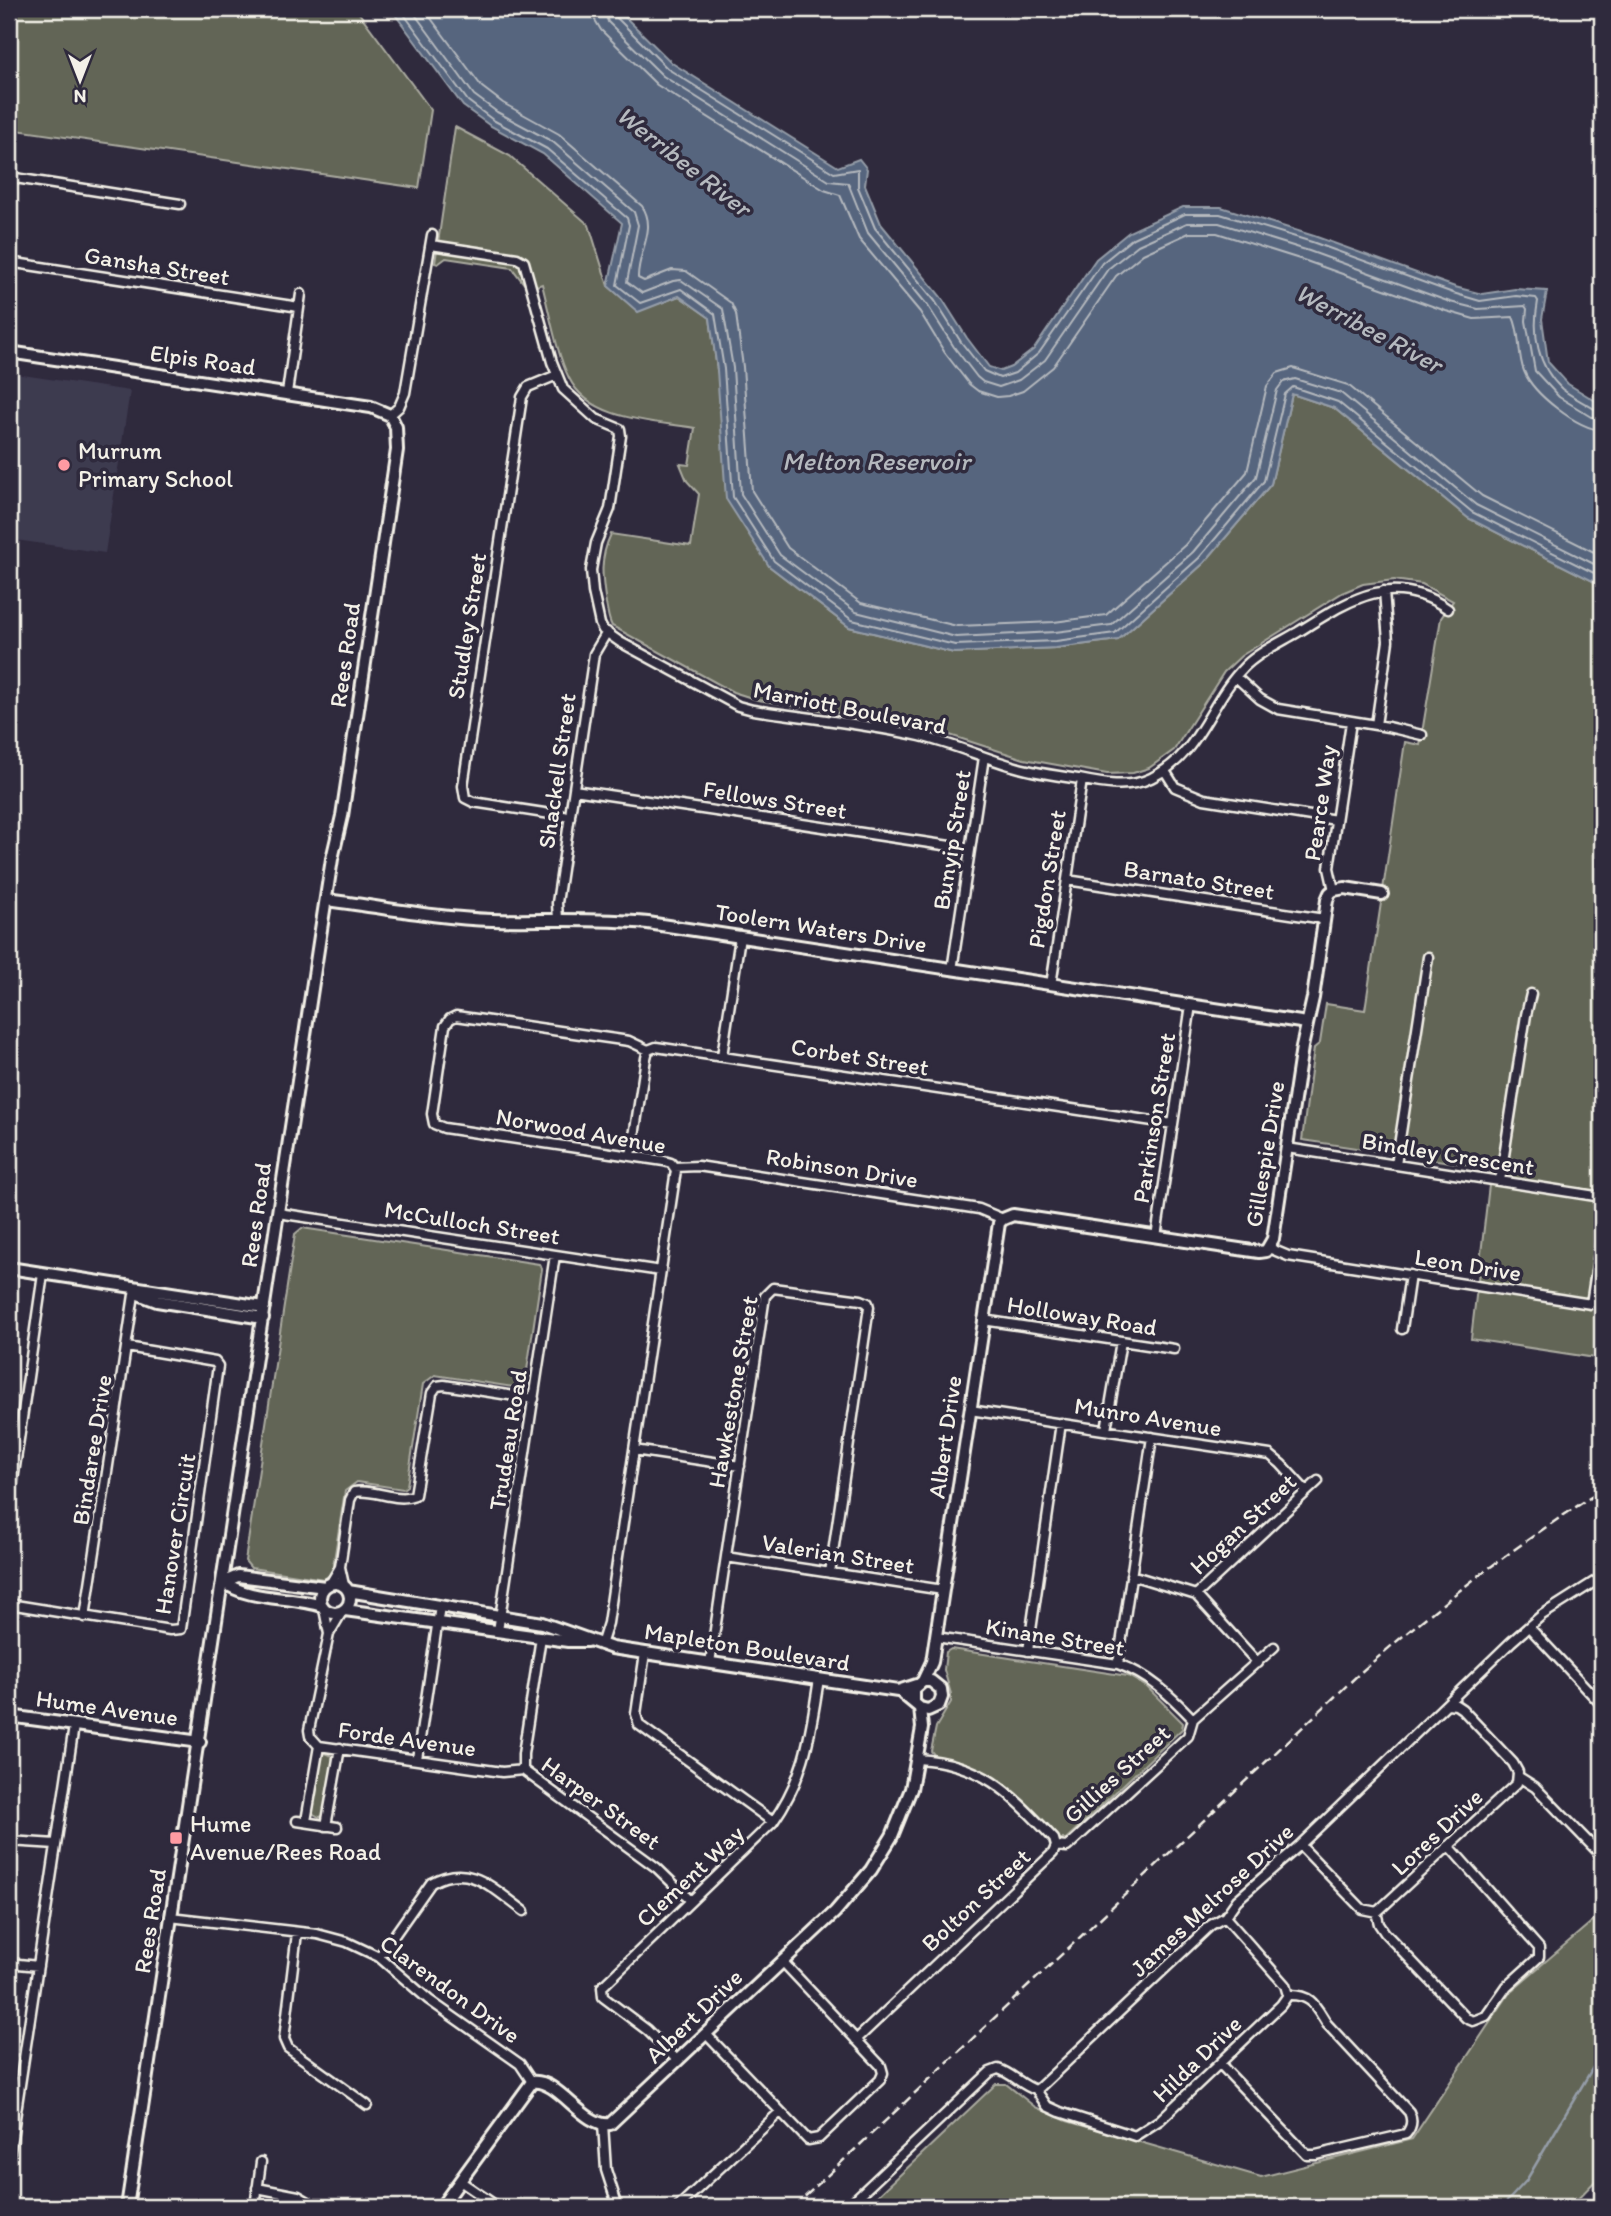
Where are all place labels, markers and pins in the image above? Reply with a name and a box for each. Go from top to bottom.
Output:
place label: Murrum Primary School [78,436,233,493]
marker: Murrum Primary School [56,457,72,473]
place label: Hume Avenue/Rees Road [190,1809,381,1866]
marker: Hume Avenue/Rees Road [168,1830,184,1846]

